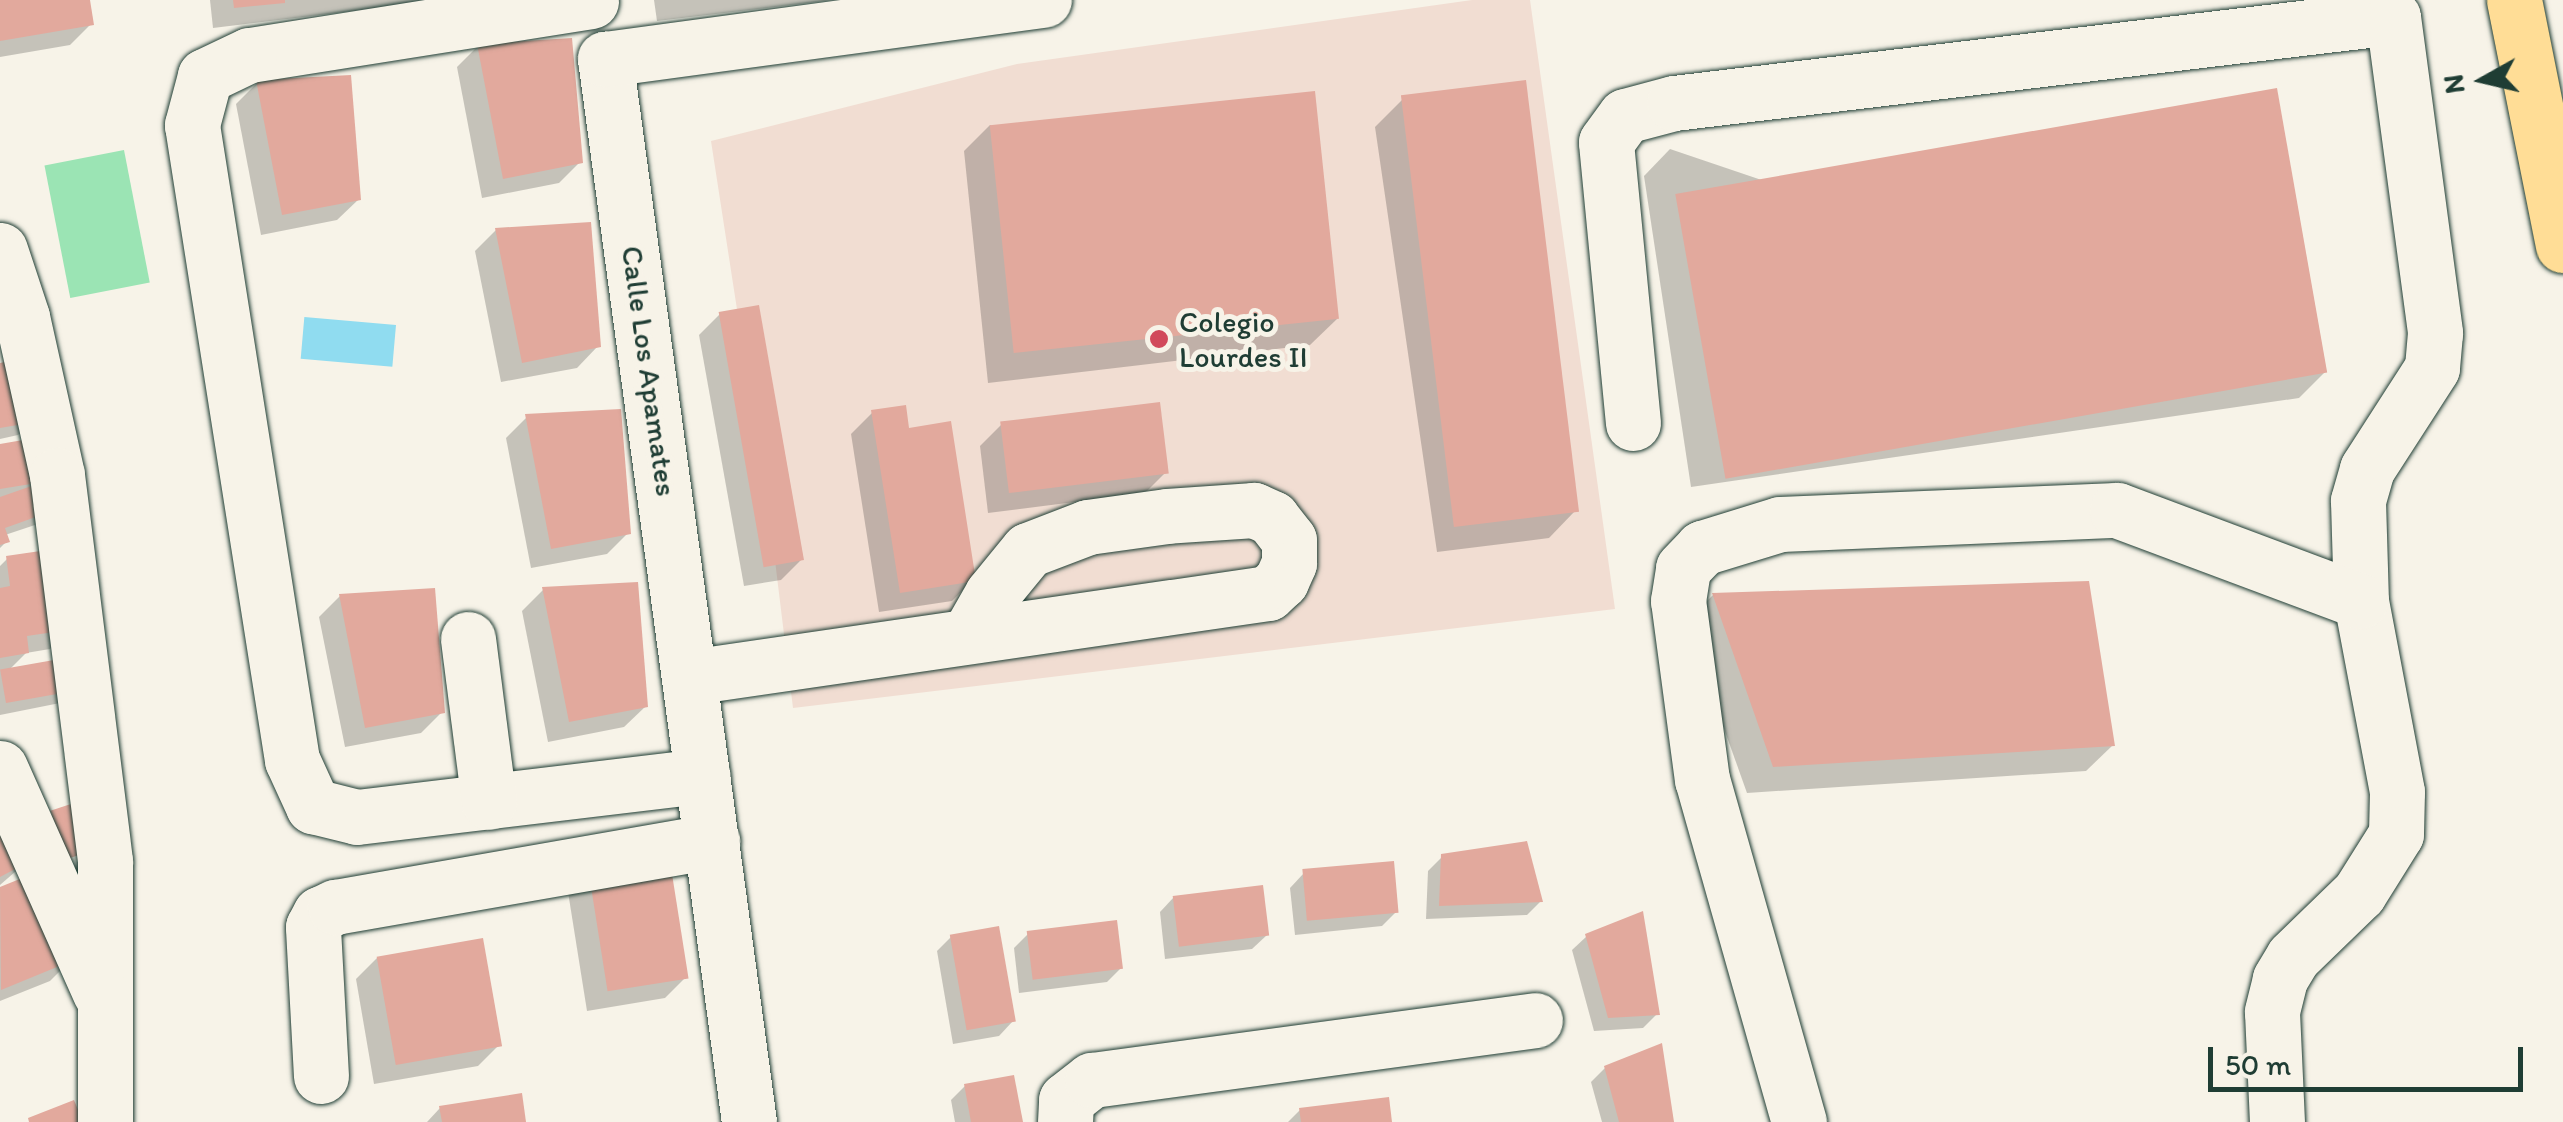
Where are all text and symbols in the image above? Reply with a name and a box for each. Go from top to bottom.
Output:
north arrow [2433,30,2533,130]
text: N [2435,72,2471,96]
street label: Calle Los Apamates [614,244,684,498]
place label: Colegio Lourdes II [1179,304,1308,374]
marker: Colegio Lourdes II [1148,328,1170,350]
scale bar [2213,1027,2528,1089]
text: 50 m [2225,1046,2291,1083]

